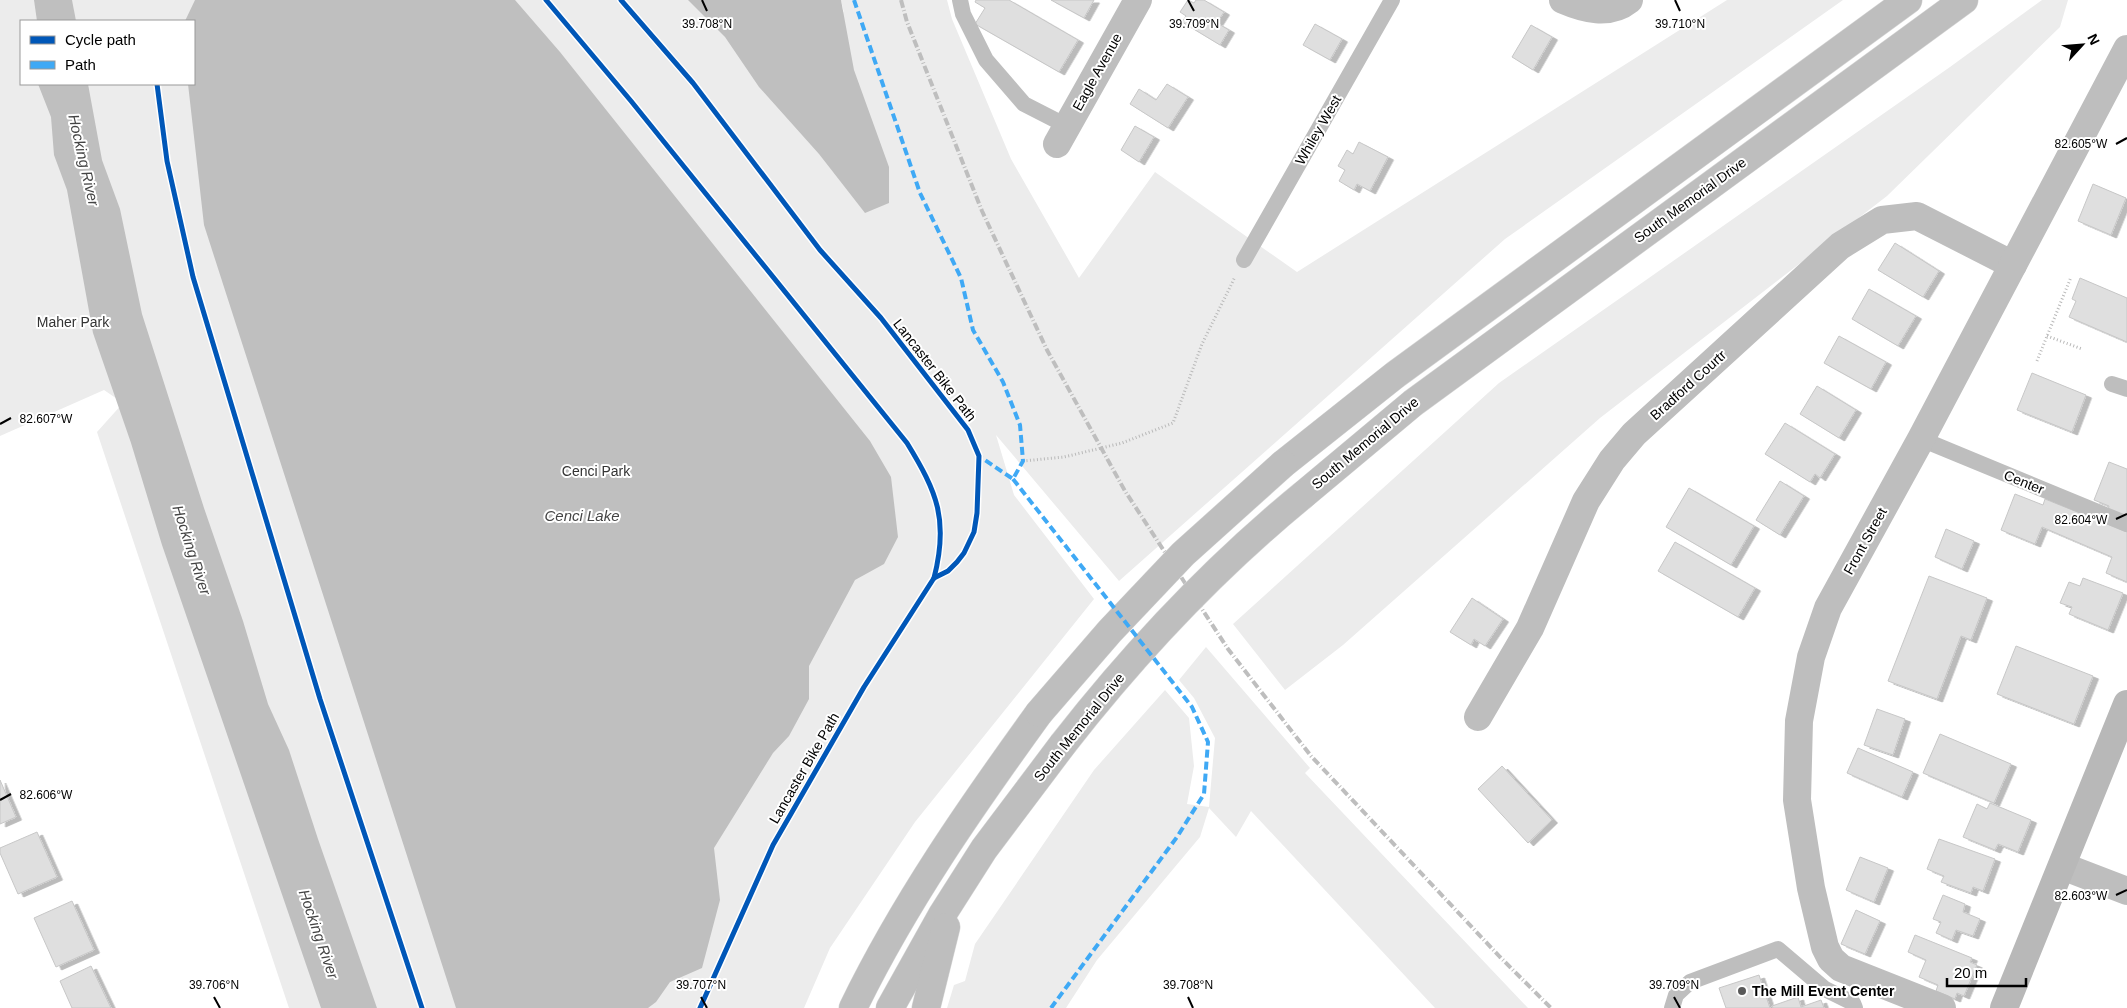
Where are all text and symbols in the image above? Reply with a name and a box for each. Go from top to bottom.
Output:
text: 39.708°N [682,17,732,31]
text: 39.709°N [1169,17,1219,31]
text: 39.710°N [1655,17,1705,31]
legend [20,20,195,85]
north arrow [2057,20,2107,70]
street label: Eagle Avenue [1069,30,1125,114]
text: Cycle path [65,31,136,48]
text: N [2084,31,2103,47]
text: Path [65,56,96,73]
street label: Whiley West [1292,92,1344,168]
water label: Hocking River [65,113,103,208]
text: 82.605°W [2055,137,2108,151]
street label: South Memorial Drive [1631,154,1749,246]
park label: Maher Park [37,314,110,330]
street label: Lancaster Bike Path [890,316,980,424]
street label: Bradford Courtr [1647,347,1729,423]
street label: South Memorial Drive [1308,393,1422,492]
text: 82.607°W [20,412,73,426]
park label: Cenci Park [562,463,631,479]
street label: Center [2002,467,2047,497]
water label: Hocking River [169,503,215,598]
street label: Front Street [1840,505,1890,577]
water label: Cenci Lake [544,507,620,524]
text: 82.604°W [2055,513,2108,527]
street label: South Memorial Drive [1030,670,1128,784]
street label: Lancaster Bike Path [766,710,842,826]
text: 82.606°W [20,788,73,802]
water label: Hocking River [296,887,343,982]
text: 82.603°W [2055,889,2108,903]
scale bar [1947,956,2026,988]
text: 20 m [1954,964,1987,981]
text: 39.706°N [189,978,239,992]
text: 39.707°N [676,978,726,992]
text: 39.708°N [1163,978,1213,992]
text: 39.709°N [1649,978,1699,992]
place label: The Mill Event Center [1752,983,1895,999]
marker: The Mill Event Center [1736,985,1748,997]

